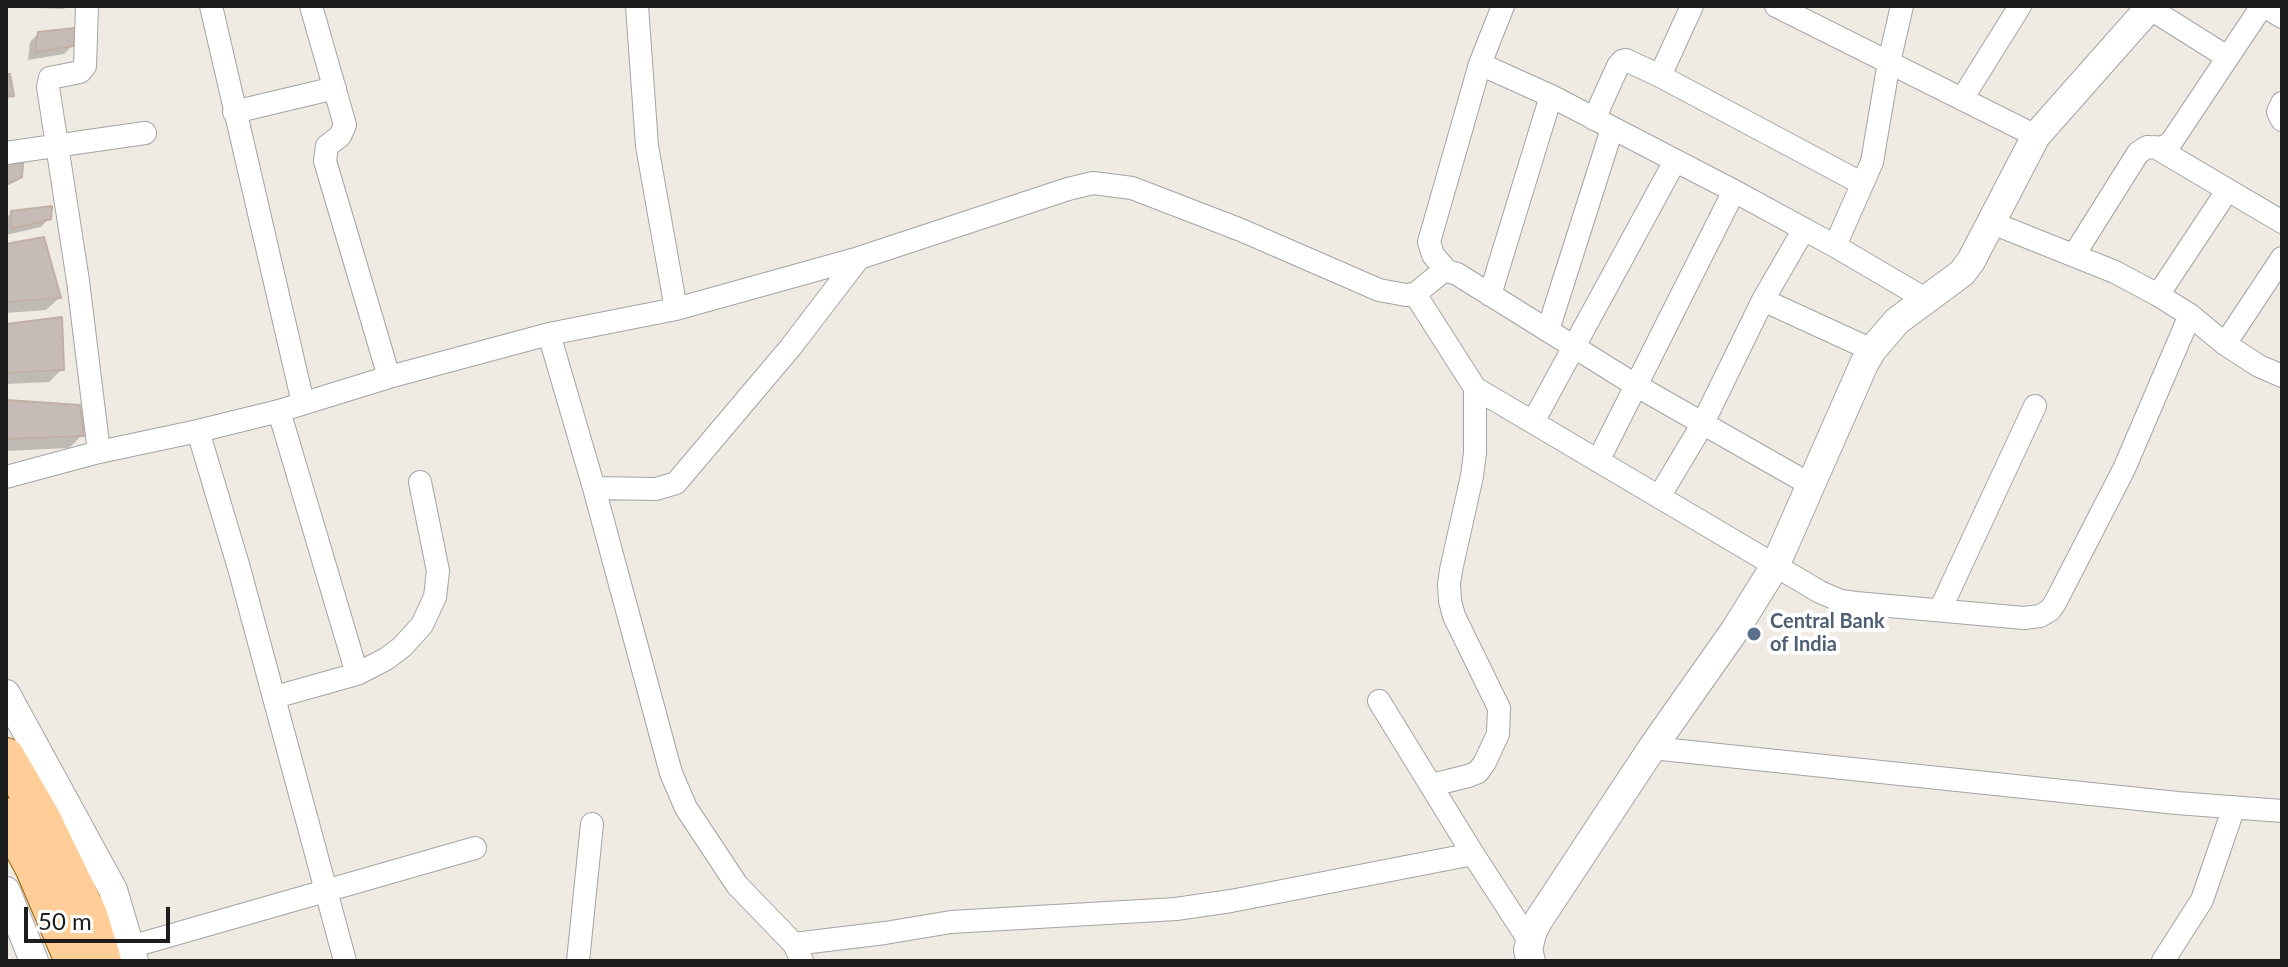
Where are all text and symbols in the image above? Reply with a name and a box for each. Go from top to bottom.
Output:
place label: Central Bank of India [1770,610,1885,657]
marker: Central Bank of India [1745,625,1763,643]
scale bar [28,891,174,941]
text: 50 m [38,906,92,935]

